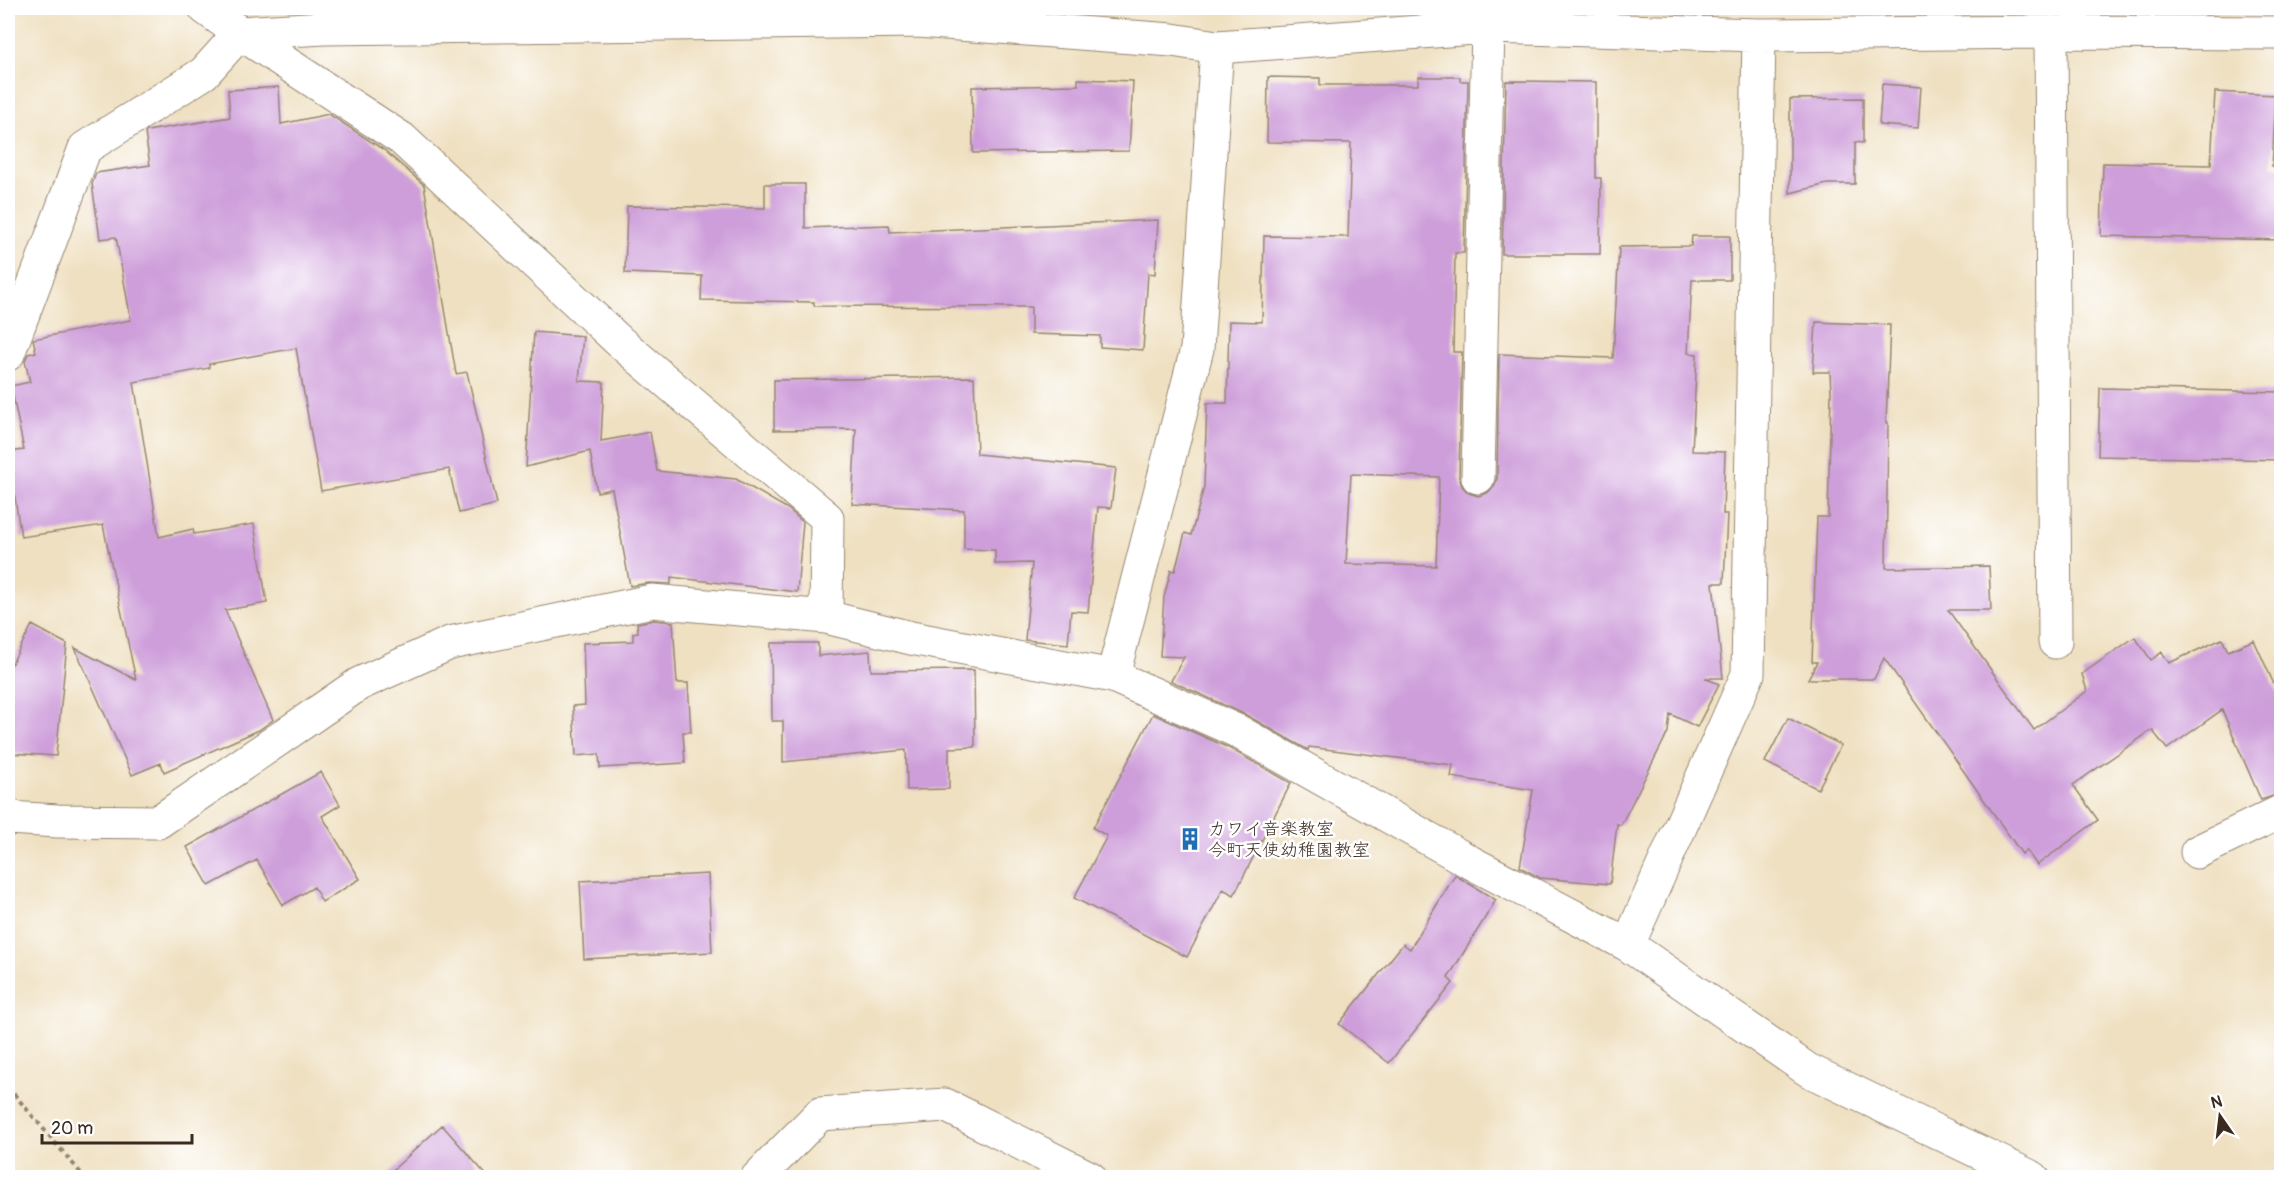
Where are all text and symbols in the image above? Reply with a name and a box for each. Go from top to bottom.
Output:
place label: カワイ音楽教室 今町天使幼稚園教室 [1208,818,1370,862]
building icon: カワイ音楽教室 今町天使幼稚園教室 [1177,826,1203,852]
north arrow [2190,1086,2250,1146]
text: N [2209,1091,2224,1113]
scale bar [42,1107,192,1145]
text: 20 m [51,1117,93,1140]

